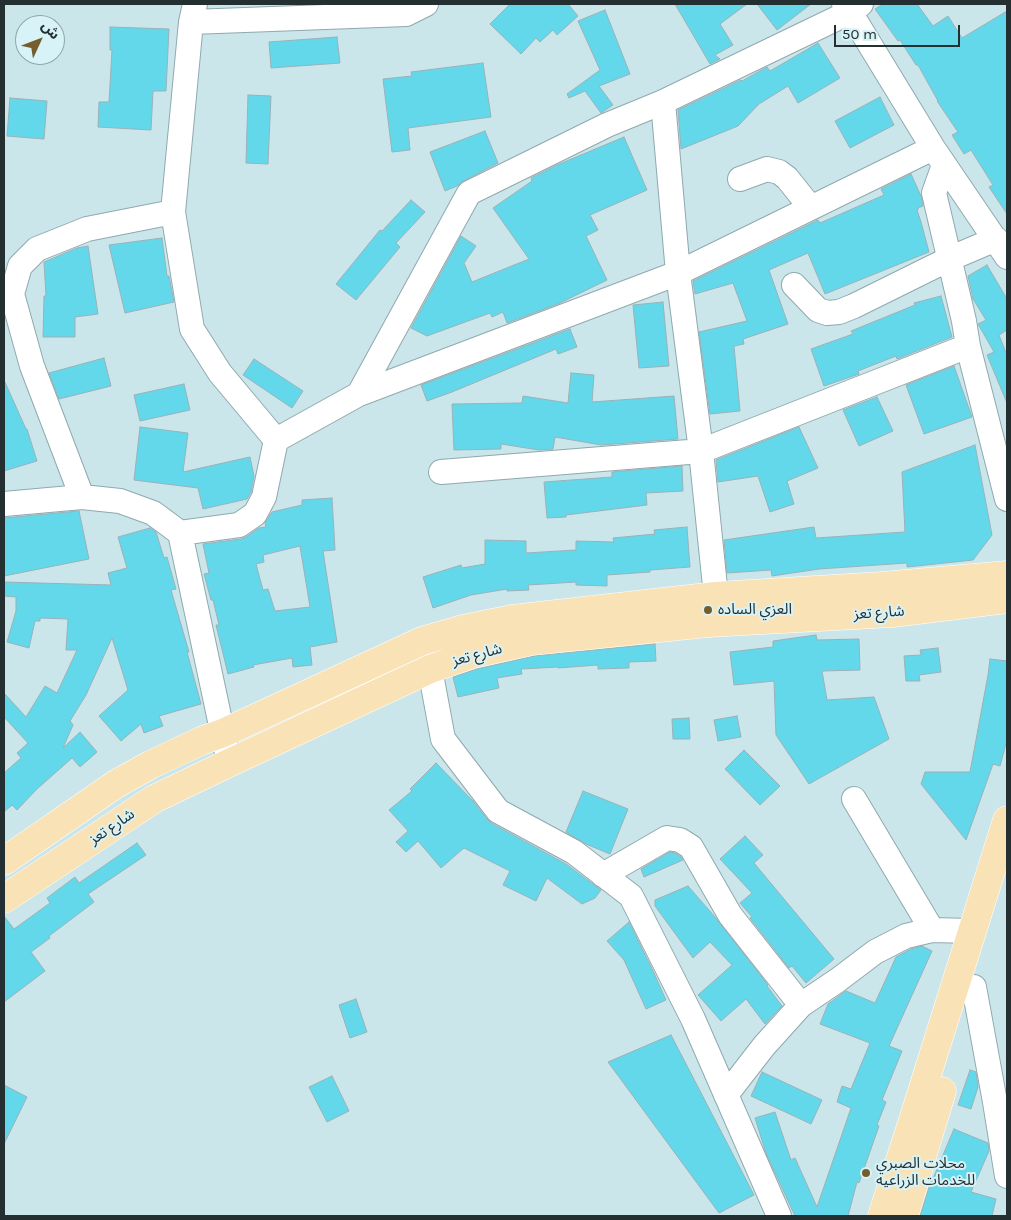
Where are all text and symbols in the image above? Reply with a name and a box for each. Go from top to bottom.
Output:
north arrow [15,15,65,65]
scale bar [836,15,962,47]
text: ش [38,17,63,43]
text: 50 m [842,25,877,43]
place label: العزي الساده [718,601,792,619]
street label: شارع تعز [853,602,905,624]
marker: العزي الساده [702,604,714,616]
street label: شارع تعز [450,640,504,670]
street label: شارع تعز [86,805,138,849]
place label: محلات الصبري للخدمات الزراعيه [876,1155,975,1190]
marker: محلات الصبري للخدمات الزراعيه [860,1167,872,1179]

